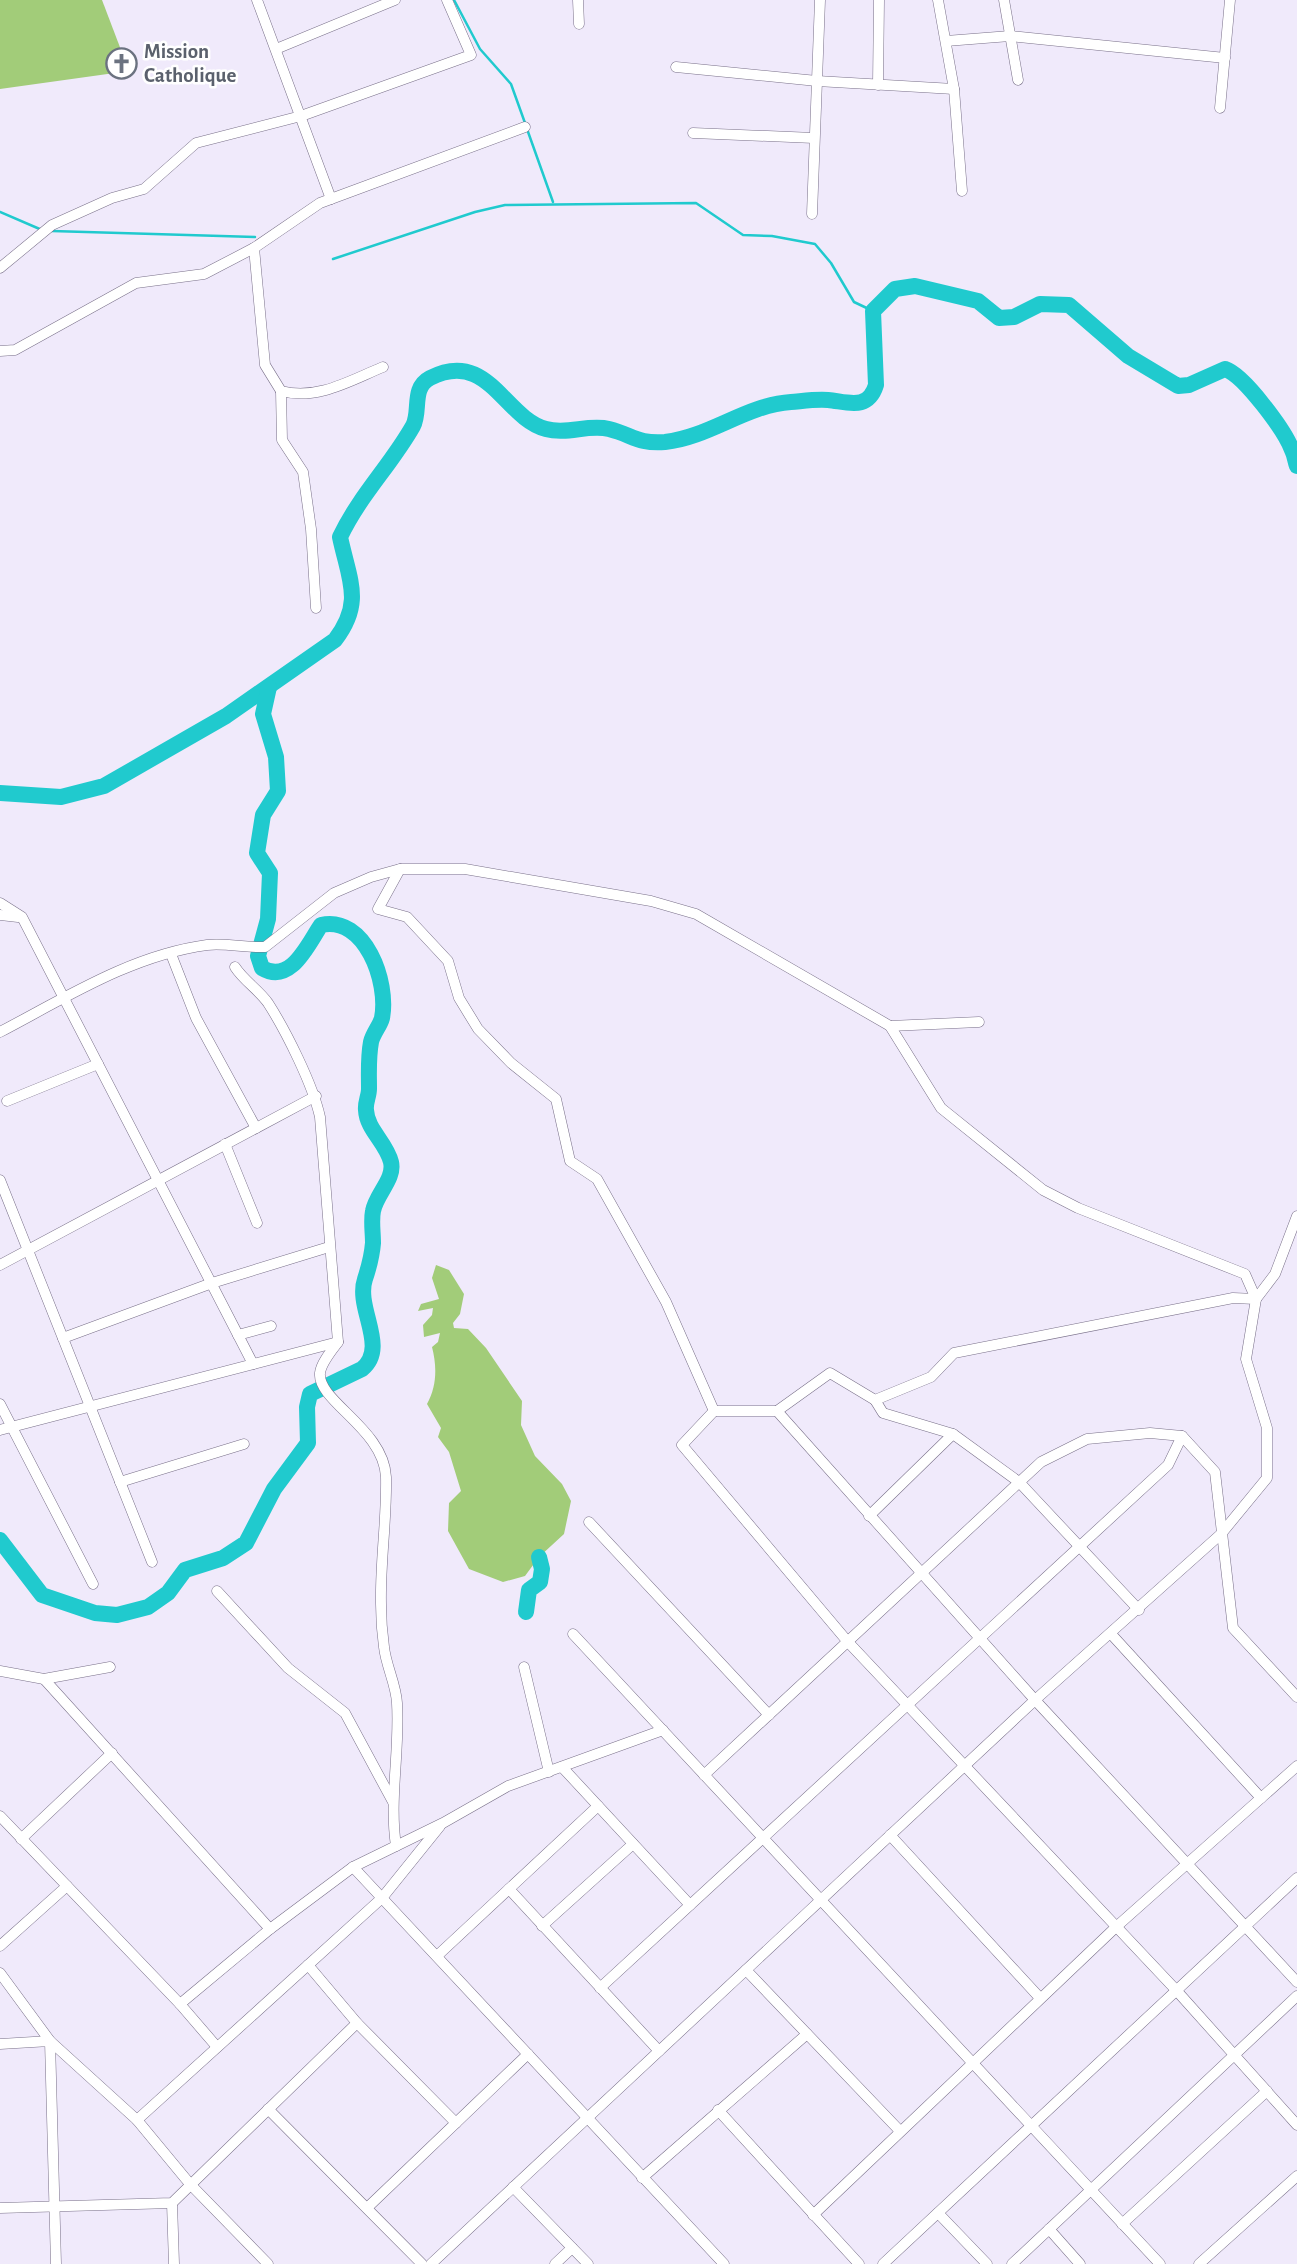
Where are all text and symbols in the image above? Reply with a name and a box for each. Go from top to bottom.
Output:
place label: Mission Catholique [144,41,236,86]
church icon: Mission Catholique [104,46,138,80]

